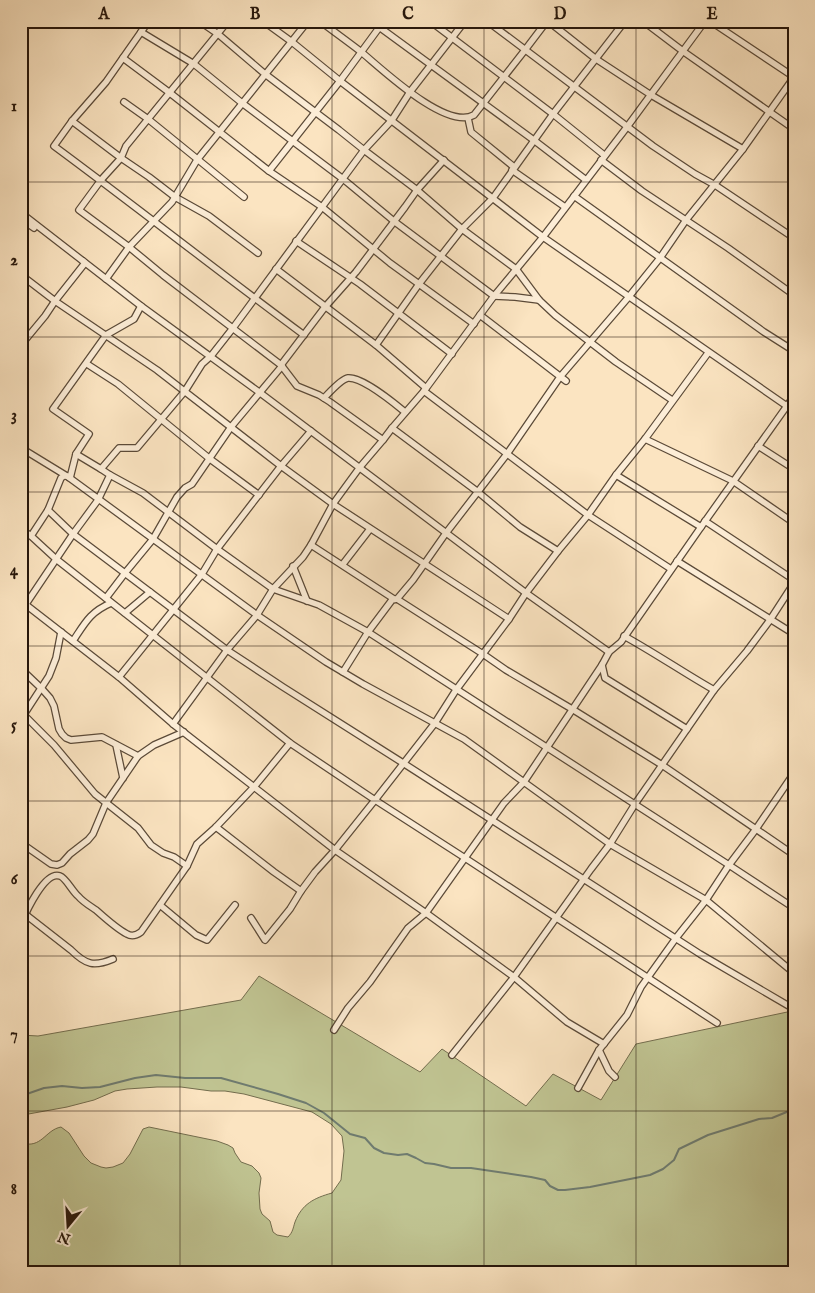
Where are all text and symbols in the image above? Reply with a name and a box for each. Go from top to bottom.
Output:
text: A [98,5,111,25]
text: B [250,5,261,25]
text: C [402,5,414,25]
text: D [554,5,567,25]
text: E [706,5,718,25]
text: 1 [11,97,17,117]
text: 2 [10,251,18,271]
text: 3 [11,406,17,426]
text: 4 [10,561,19,581]
text: 5 [11,716,17,736]
text: 6 [11,870,19,890]
text: 7 [10,1025,18,1045]
text: 8 [11,1180,17,1200]
north arrow [42,1200,92,1250]
text: N [56,1227,74,1248]

